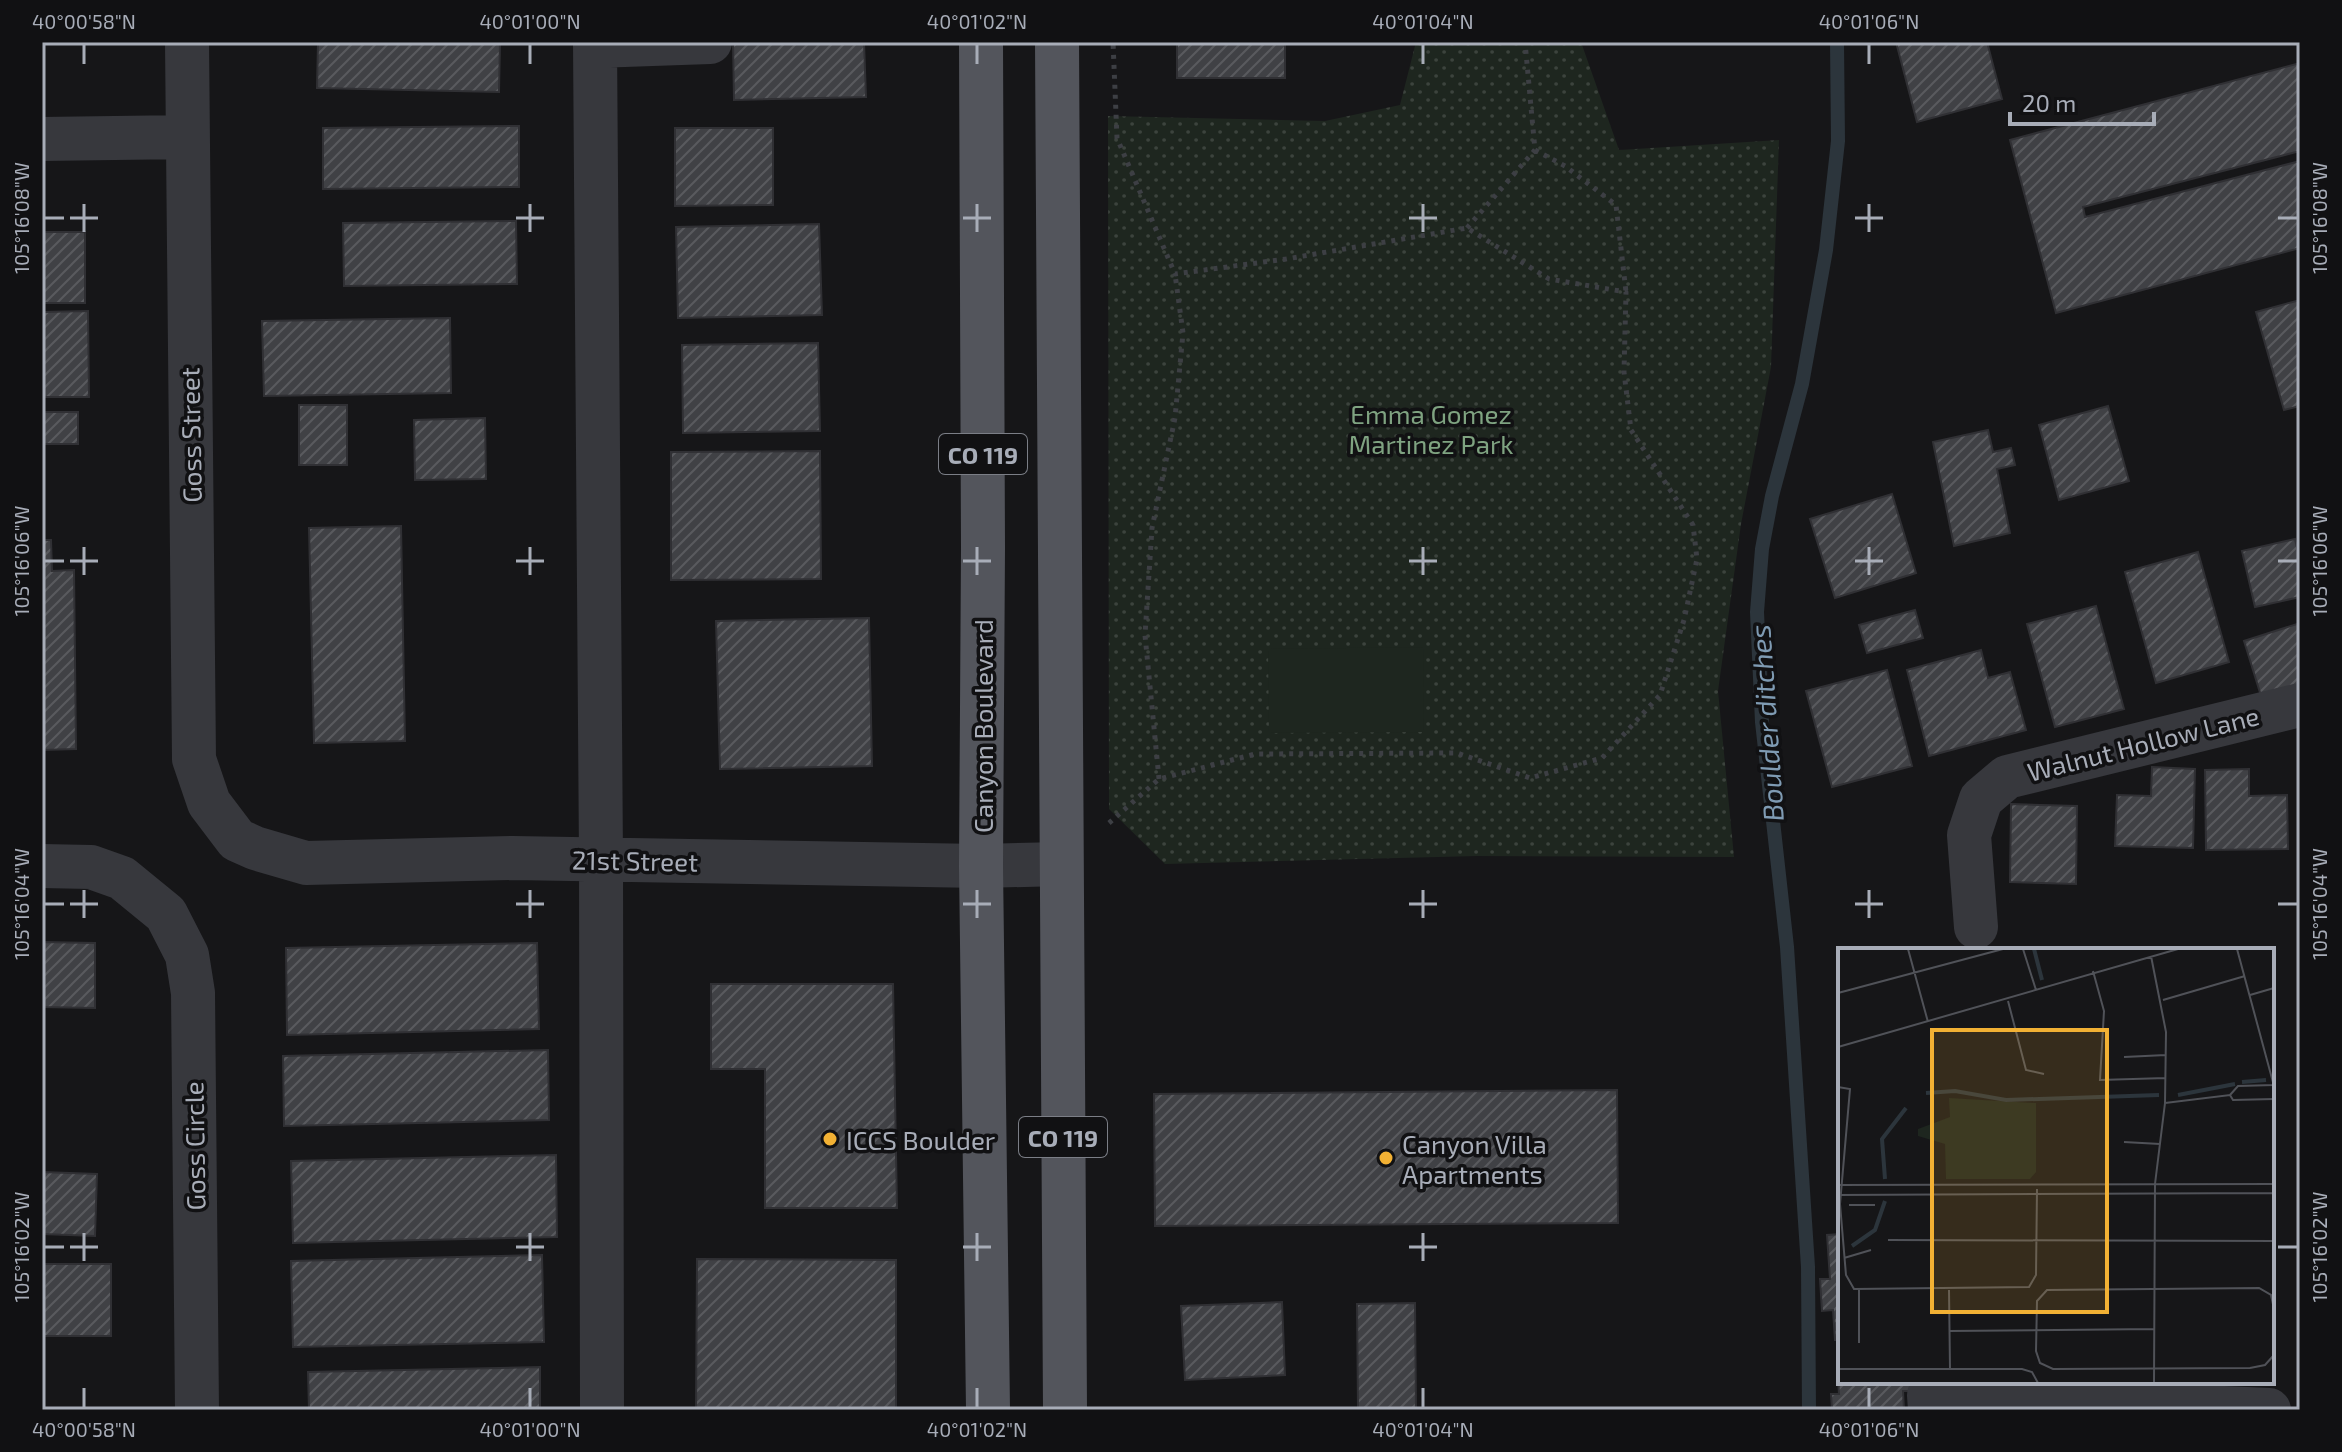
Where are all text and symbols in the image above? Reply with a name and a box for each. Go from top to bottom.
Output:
text: 40°00'58"N [32,9,136,33]
text: 40°01'00"N [479,9,581,33]
text: 40°01'02"N [927,9,1027,33]
text: 40°01'04"N [1372,9,1474,33]
text: 40°01'06"N [1819,9,1919,33]
scale bar [2010,76,2154,126]
text: 20 m [2022,88,2076,117]
text: 105°16'08"W [9,162,33,274]
text: 105°16'08"W [2307,162,2331,274]
street label: Goss Street [173,367,207,503]
park label: Emma Gomez Martinez Park [1348,398,1514,459]
road number: CO 119 [939,434,1027,474]
text: 105°16'06"W [9,505,33,617]
text: 105°16'06"W [2307,505,2331,617]
street label: Canyon Boulevard [967,619,998,833]
water label: Boulder ditches [1742,623,1790,823]
street label: Walnut Hollow Lane [2024,699,2262,787]
street label: 21st Street [572,843,698,877]
text: 105°16'04"W [9,848,33,960]
text: 105°16'04"W [2307,848,2331,960]
inset map [1838,948,2274,1384]
street label: Goss Circle [177,1081,211,1211]
road number: CO 119 [1019,1117,1107,1157]
place label: ICCS Boulder [846,1124,995,1155]
place label: Canyon Villa Apartments [1402,1128,1547,1189]
marker: ICCS Boulder [821,1130,839,1148]
marker: Canyon Villa Apartments [1377,1149,1395,1167]
text: 105°16'02"W [9,1192,33,1302]
text: 105°16'02"W [2307,1192,2331,1302]
text: 40°00'58"N [32,1417,136,1441]
text: 40°01'00"N [479,1417,581,1441]
text: 40°01'02"N [927,1417,1027,1441]
text: 40°01'04"N [1372,1417,1474,1441]
text: 40°01'06"N [1819,1417,1919,1441]

